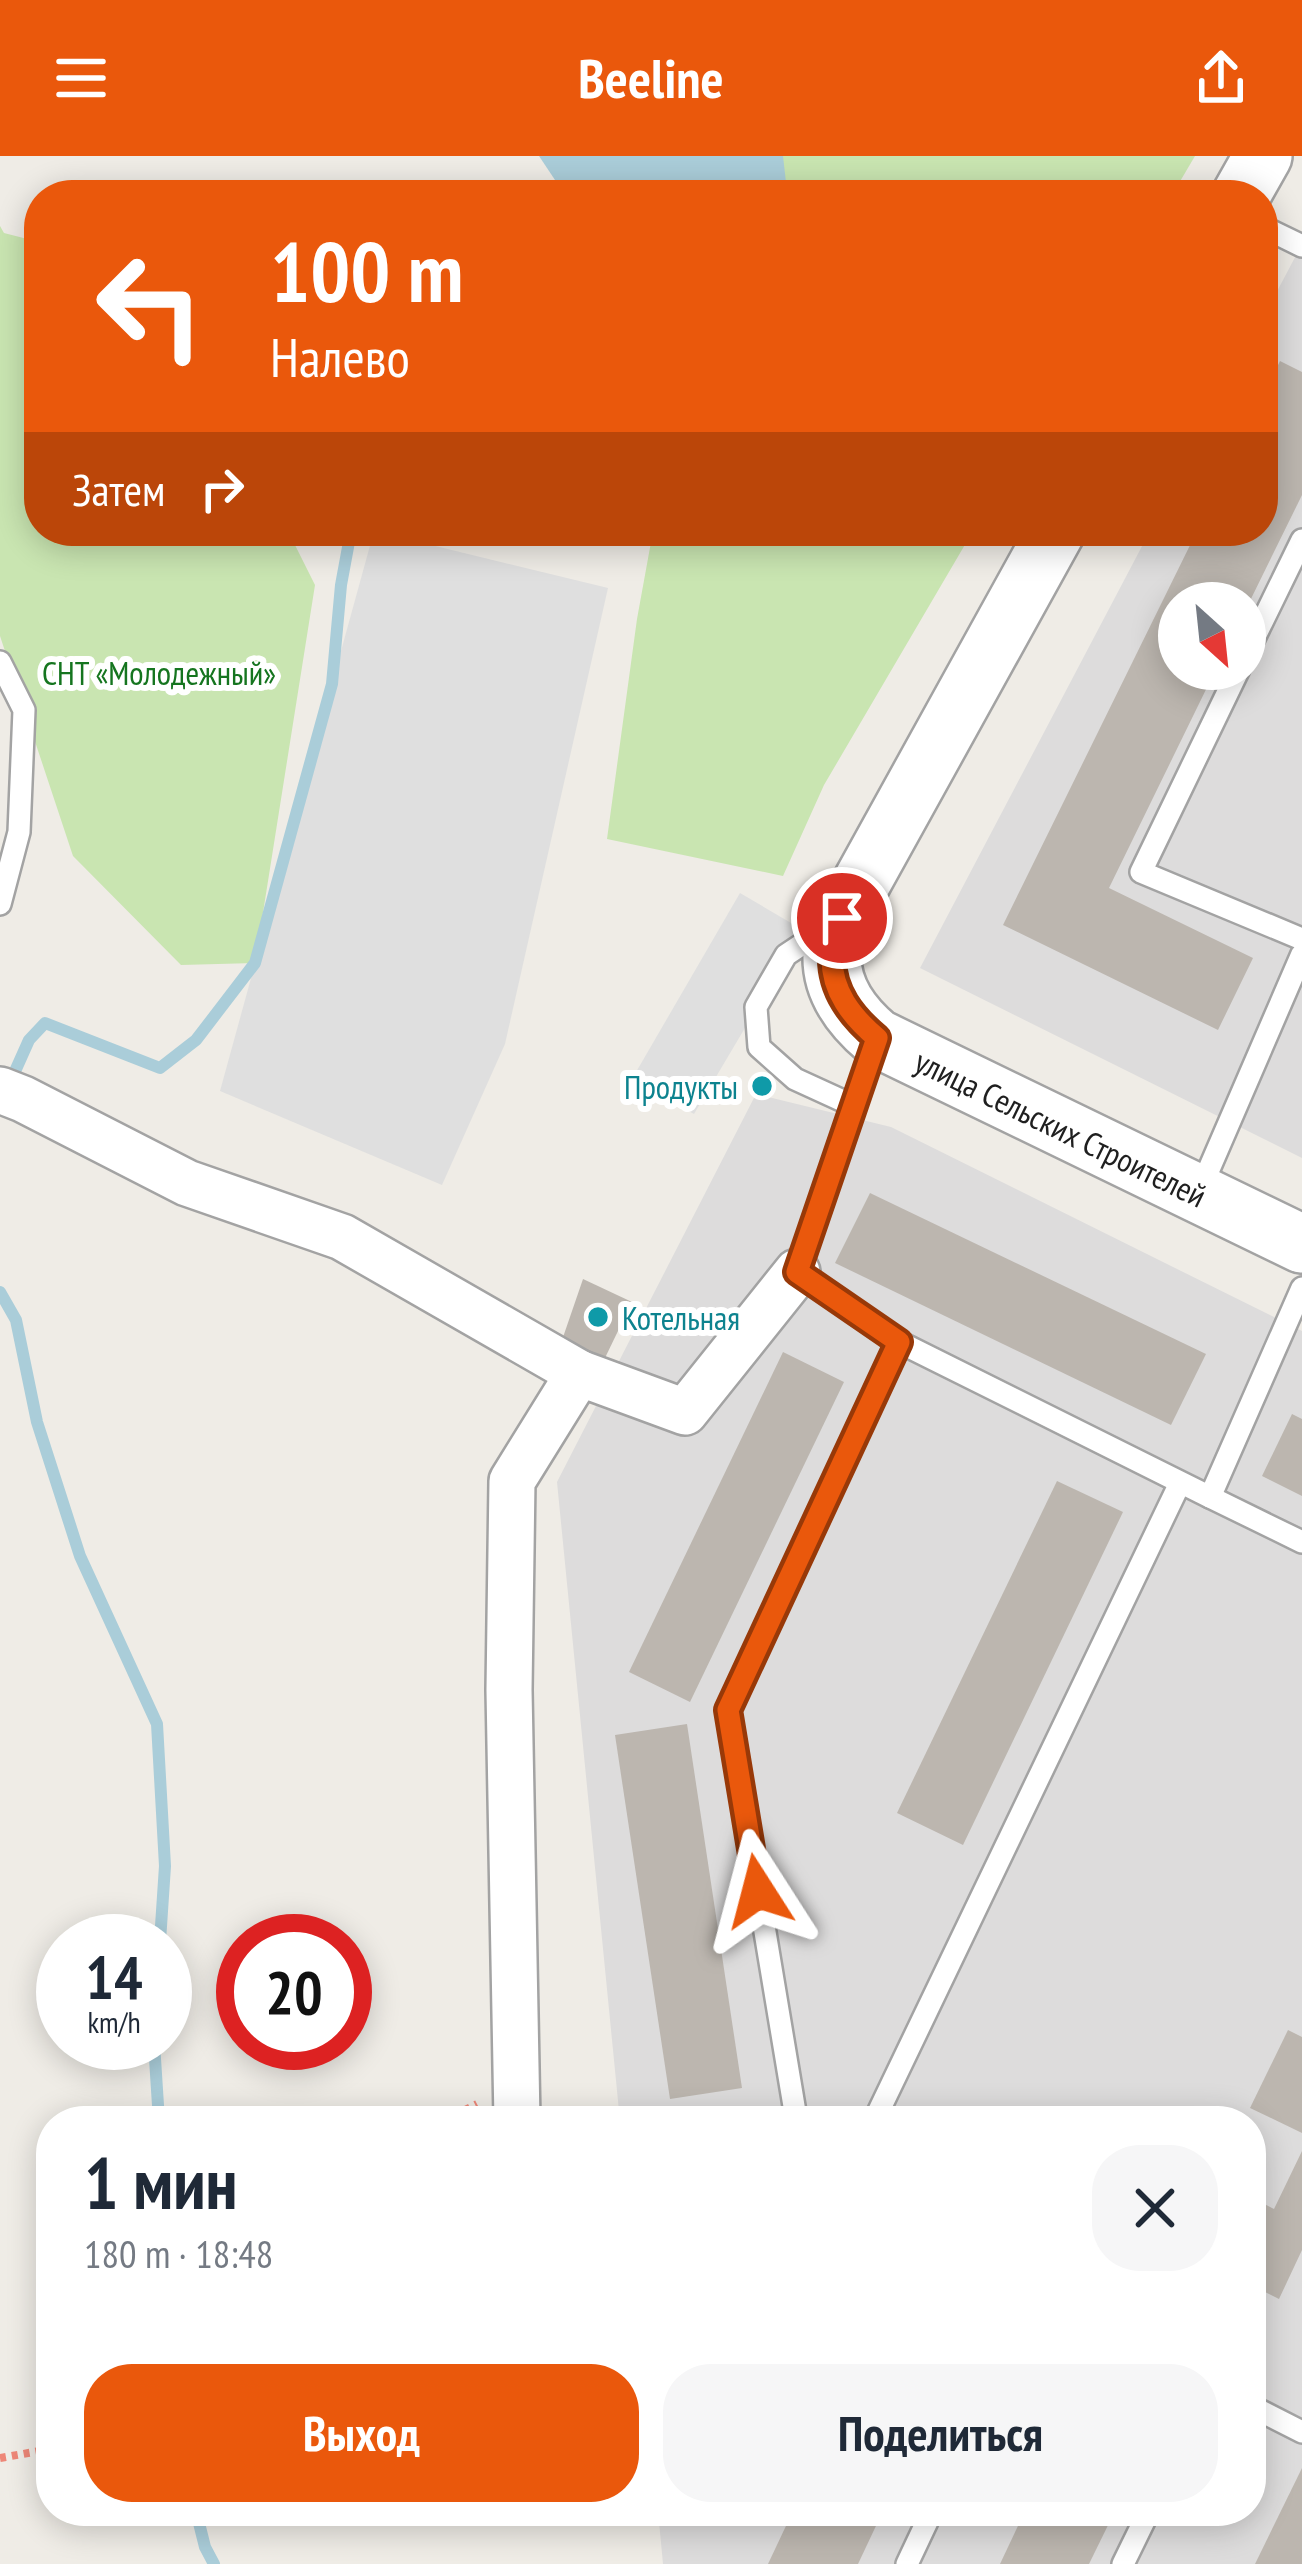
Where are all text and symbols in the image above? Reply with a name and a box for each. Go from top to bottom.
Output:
text: Beeline [578,43,724,113]
icon: menu [48,45,114,111]
icon: share [1188,45,1254,111]
text: 100 m [270,216,463,325]
icon: left [72,228,228,384]
text: Налево [270,322,410,392]
icon: right [189,456,255,522]
text: Затем [72,460,165,518]
north arrow [1158,582,1266,690]
map controls [1158,582,1266,690]
park label: СНТ «Молодежный» [42,651,276,694]
pin [791,867,893,969]
icon: arrive [809,885,875,951]
street label: улица Сельских Строителей [908,1038,1214,1216]
place label: Продукты [624,1065,738,1108]
marker: Продукты [749,1073,775,1099]
place label: Котельная [622,1296,740,1339]
marker: Котельная [585,1304,611,1330]
position arrow [695,1828,821,1954]
speed limit sign: 20 [216,1914,372,2070]
text: 14 [85,1938,143,2016]
text: km/h [87,2002,141,2041]
text: 1 мин [84,2136,238,2229]
button: close [1092,2145,1218,2271]
text: 180 m · 18:48 [84,2228,273,2279]
button: Выход [84,2364,639,2502]
button: Поделиться [663,2364,1218,2502]

